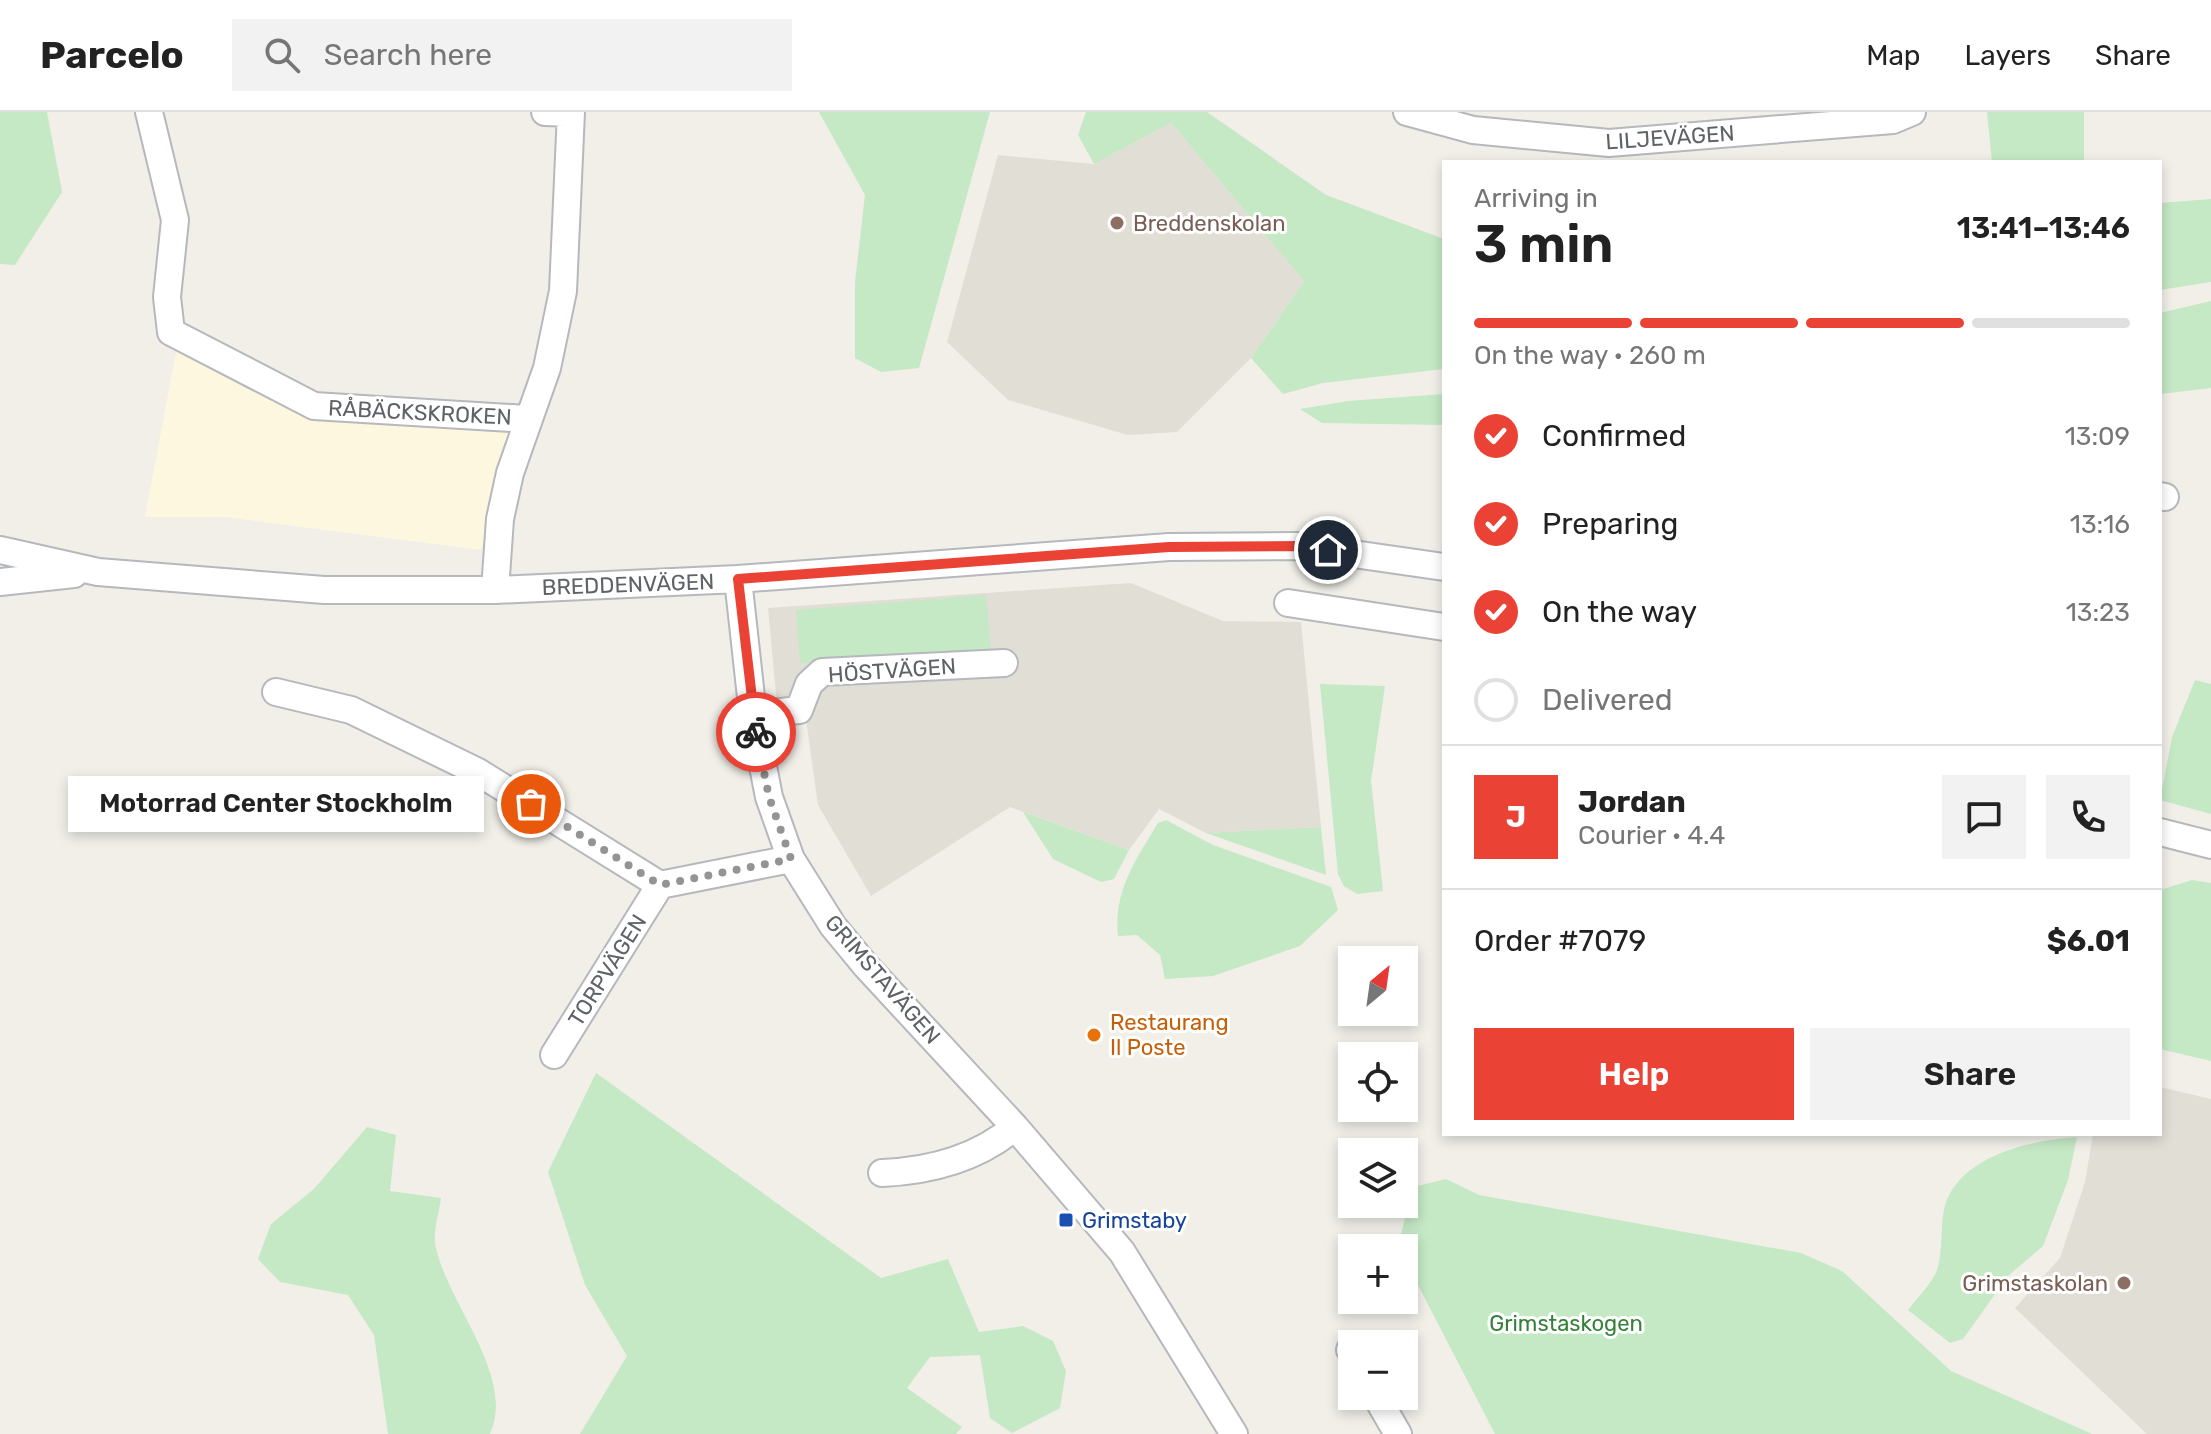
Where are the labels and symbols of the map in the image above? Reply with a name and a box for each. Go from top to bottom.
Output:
street label: LILJEVÄGEN [1605,120,1735,155]
place label: Breddenskolan [1133,210,1285,237]
marker: Breddenskolan [1108,214,1126,232]
street label: RÅBÄCKSKROKEN [328,394,512,431]
pin [1294,516,1362,584]
street label: BREDDENVÄGEN [541,568,715,601]
street label: HÖSTVÄGEN [827,653,957,688]
courier [716,692,796,772]
pin [497,770,565,838]
callout: Motorrad Center Stockholm [67,776,483,832]
street label: TORPVÄGEN [562,909,652,1031]
street label: GRIMSTAVÄGEN [819,909,946,1050]
north arrow [1338,946,1418,1026]
place label: Restaurang Il Poste [1110,1009,1229,1061]
marker: Restaurang Il Poste [1085,1026,1103,1044]
place label: Grimstaby [1082,1207,1187,1234]
marker: Grimstaby [1057,1211,1075,1229]
place label: Grimstaskolan [1962,1270,2108,1297]
marker: Grimstaskolan [2115,1274,2133,1292]
park label: Grimstaskogen [1489,1310,1643,1337]

